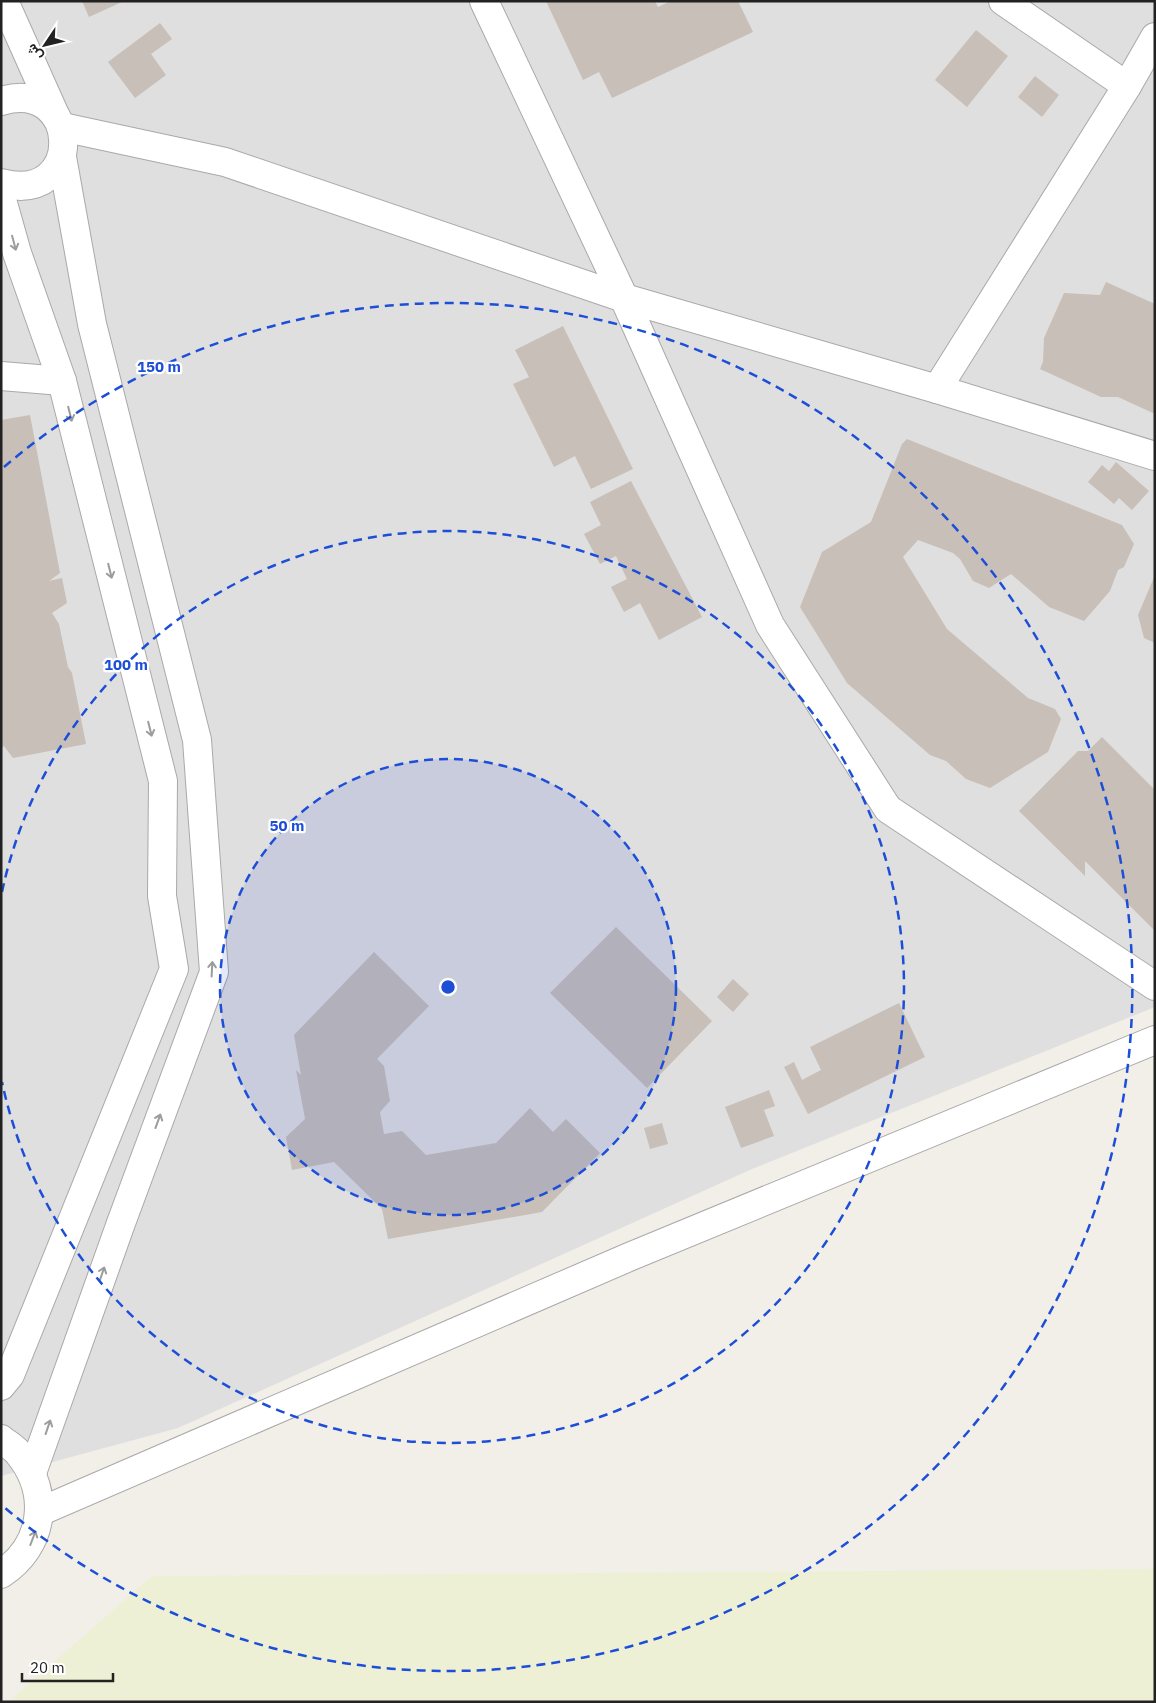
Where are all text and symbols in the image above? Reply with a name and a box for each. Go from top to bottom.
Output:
north arrow [20,20,70,70]
text: ش [22,40,47,65]
one-way arrow [10,234,20,250]
text: 150 m [137,357,181,376]
one-way arrow [66,405,75,421]
one-way arrow [106,563,115,579]
text: 100 m [104,655,148,674]
one-way arrow [146,720,155,736]
text: 50 m [270,816,304,835]
one-way arrow [208,961,217,977]
centre of rings [439,978,457,996]
one-way arrow [154,1114,163,1129]
one-way arrow [98,1266,108,1282]
one-way arrow [44,1419,54,1435]
one-way arrow [29,1531,38,1546]
scale bar [22,1650,114,1682]
text: 20 m [30,1658,65,1677]

